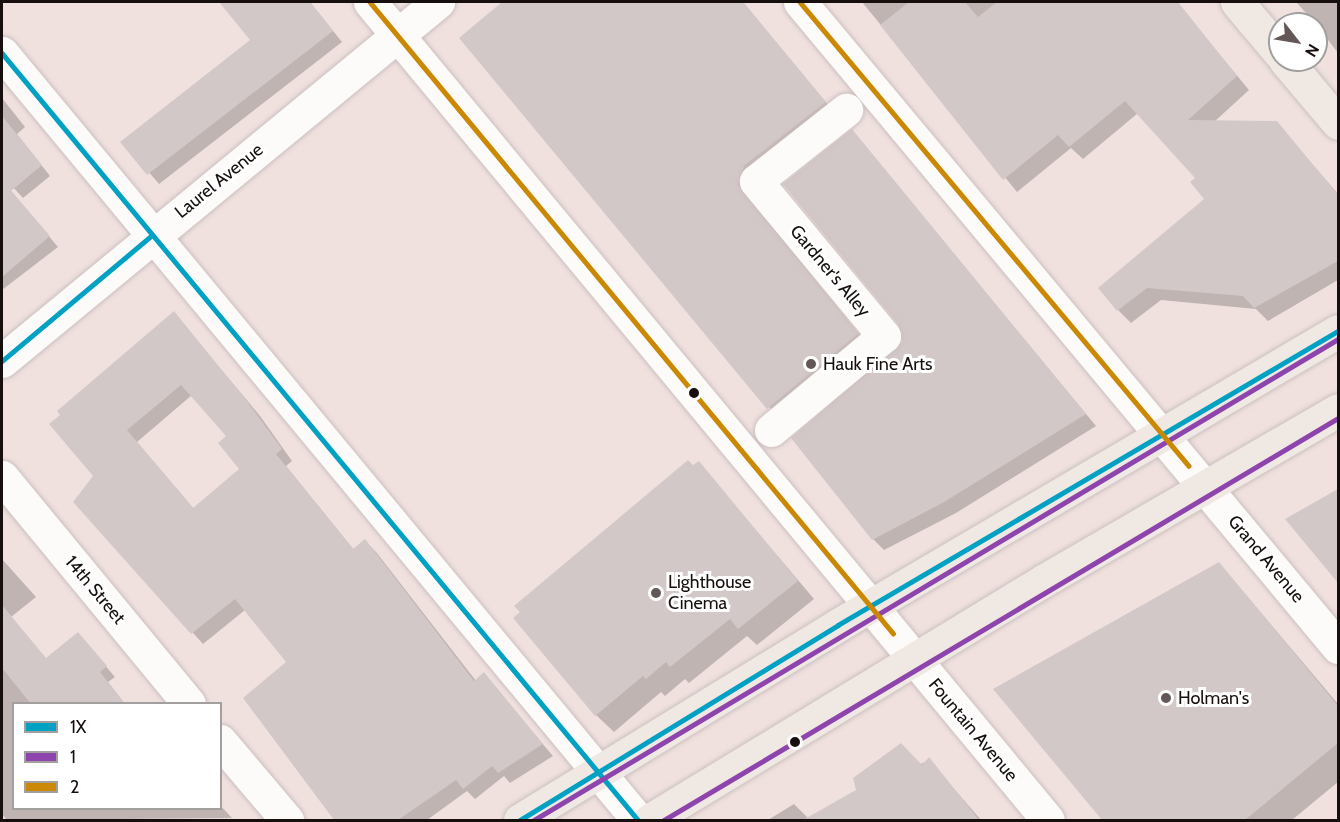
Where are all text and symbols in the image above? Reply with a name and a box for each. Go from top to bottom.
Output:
north arrow [1268,12,1328,72]
text: N [1301,41,1323,60]
street label: Laurel Avenue [171,139,267,223]
street label: Gardner's Alley [785,221,875,321]
place label: Hauk Fine Arts [823,353,932,375]
marker: Hauk Fine Arts [804,357,818,371]
unlabelled marker [688,387,700,399]
street label: Grand Avenue [1223,511,1309,607]
street label: 14th Street [60,551,130,629]
place label: Lighthouse Cinema [668,572,751,614]
marker: Lighthouse Cinema [649,586,663,600]
street label: Fountain Avenue [924,674,1022,786]
place label: Holman's [1178,687,1249,709]
marker: Holman's [1159,691,1173,705]
legend [12,702,222,810]
text: 1X [70,716,87,738]
unlabelled marker [789,736,801,748]
text: 1 [70,746,76,768]
text: 2 [70,776,79,798]

